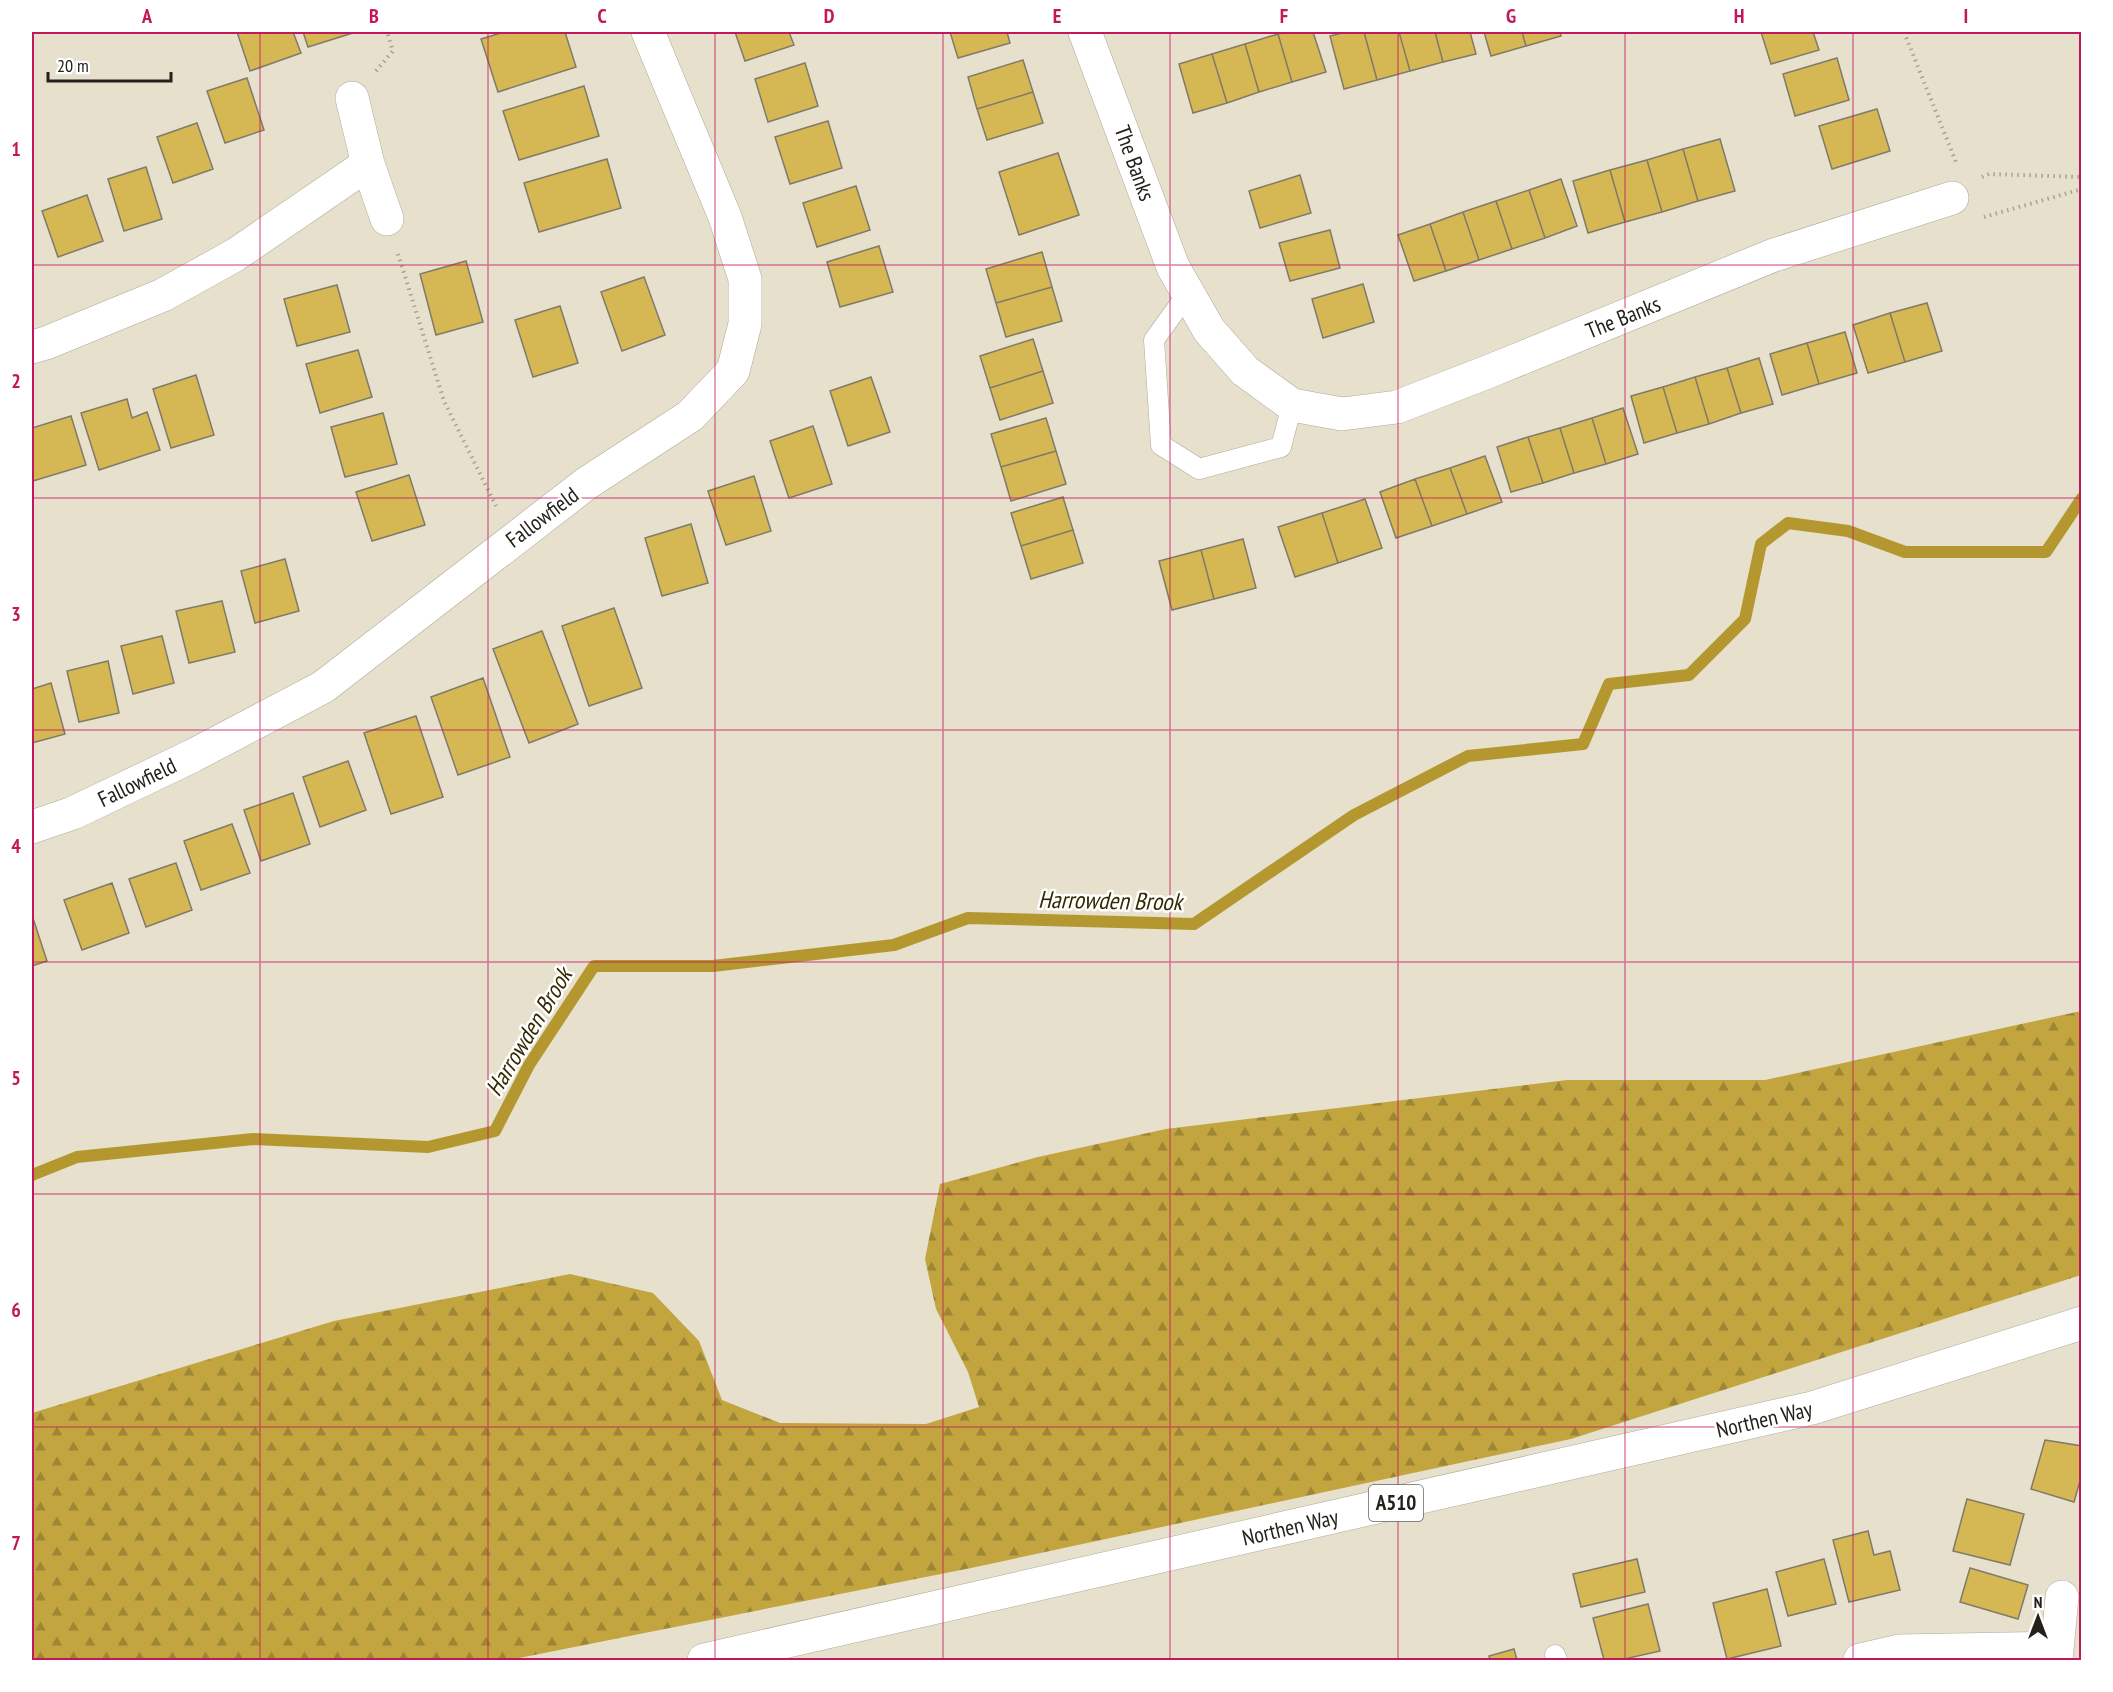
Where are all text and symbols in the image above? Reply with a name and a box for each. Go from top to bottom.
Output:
text: A [141,3,153,29]
text: B [369,3,379,29]
text: C [597,3,607,29]
text: D [824,3,835,29]
text: E [1053,3,1061,29]
text: F [1280,3,1288,29]
text: G [1506,3,1516,29]
text: H [1734,3,1744,29]
text: I [1964,3,1968,29]
scale bar [48,45,171,83]
text: 20 m [57,54,89,77]
street label: The Banks [1108,122,1162,204]
text: 1 [11,136,21,162]
street label: The Banks [1582,289,1664,345]
text: 2 [11,368,21,394]
street label: Fallowfield [500,481,584,553]
text: 3 [11,601,21,627]
street label: Fallowfield [93,751,181,813]
text: 4 [11,833,21,859]
water label: Harrowden Brook [1038,884,1185,917]
water label: Harrowden Brook [478,960,580,1101]
text: 5 [11,1065,21,1091]
text: 6 [11,1297,21,1323]
street label: Northen Way [1713,1394,1815,1444]
road number: A510 [1369,1485,1423,1521]
street label: Northen Way [1239,1502,1341,1552]
text: 7 [11,1530,21,1556]
north arrow [2008,1587,2068,1647]
text: N [2034,1592,2042,1612]

